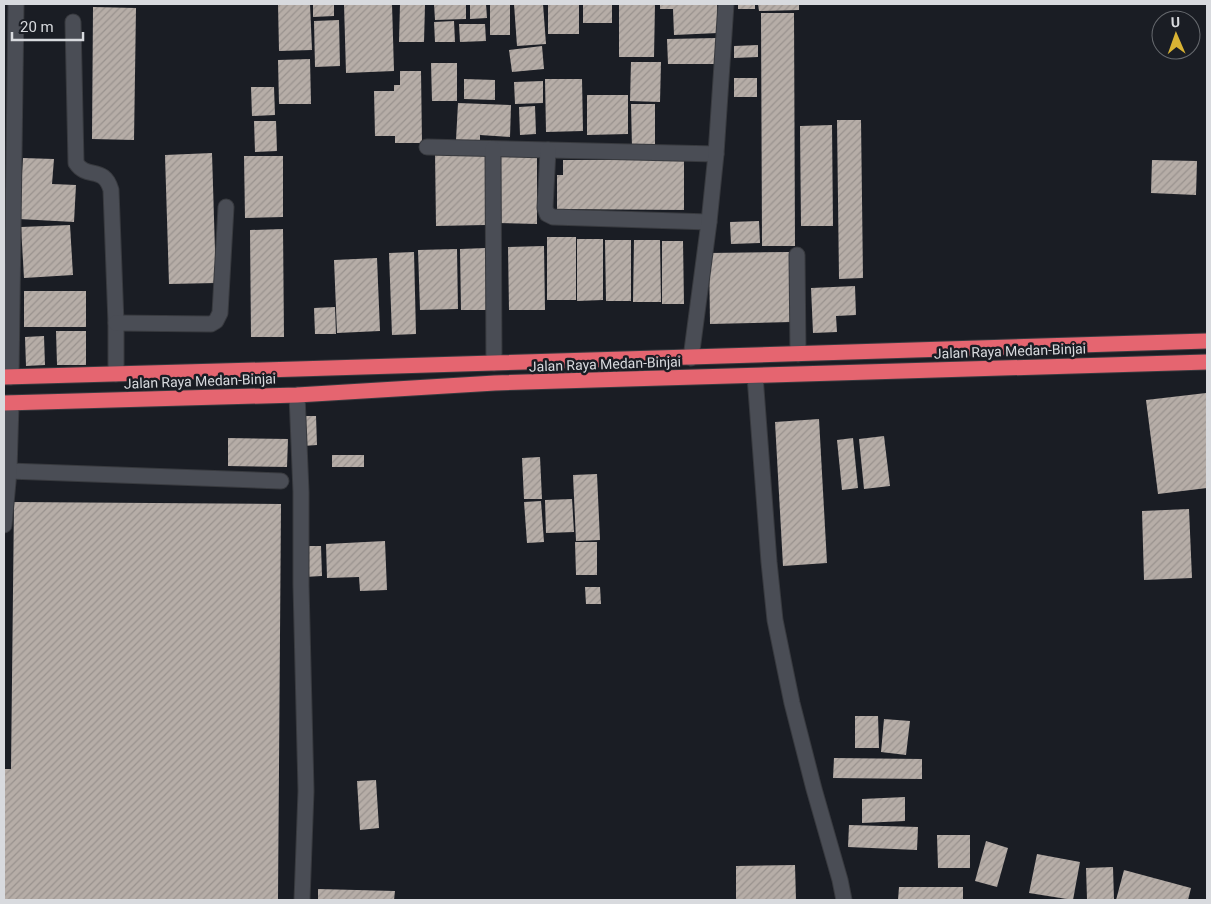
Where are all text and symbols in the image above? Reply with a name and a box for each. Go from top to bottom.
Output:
scale bar [12,10,84,42]
north arrow [1151,10,1201,60]
text: U [1171,14,1180,30]
text: 20 m [20,18,54,36]
street label: Jalan Raya Medan-Binjai [934,340,1086,362]
street label: Jalan Raya Medan-Binjai [529,353,681,375]
street label: Jalan Raya Medan-Binjai [124,370,276,392]

